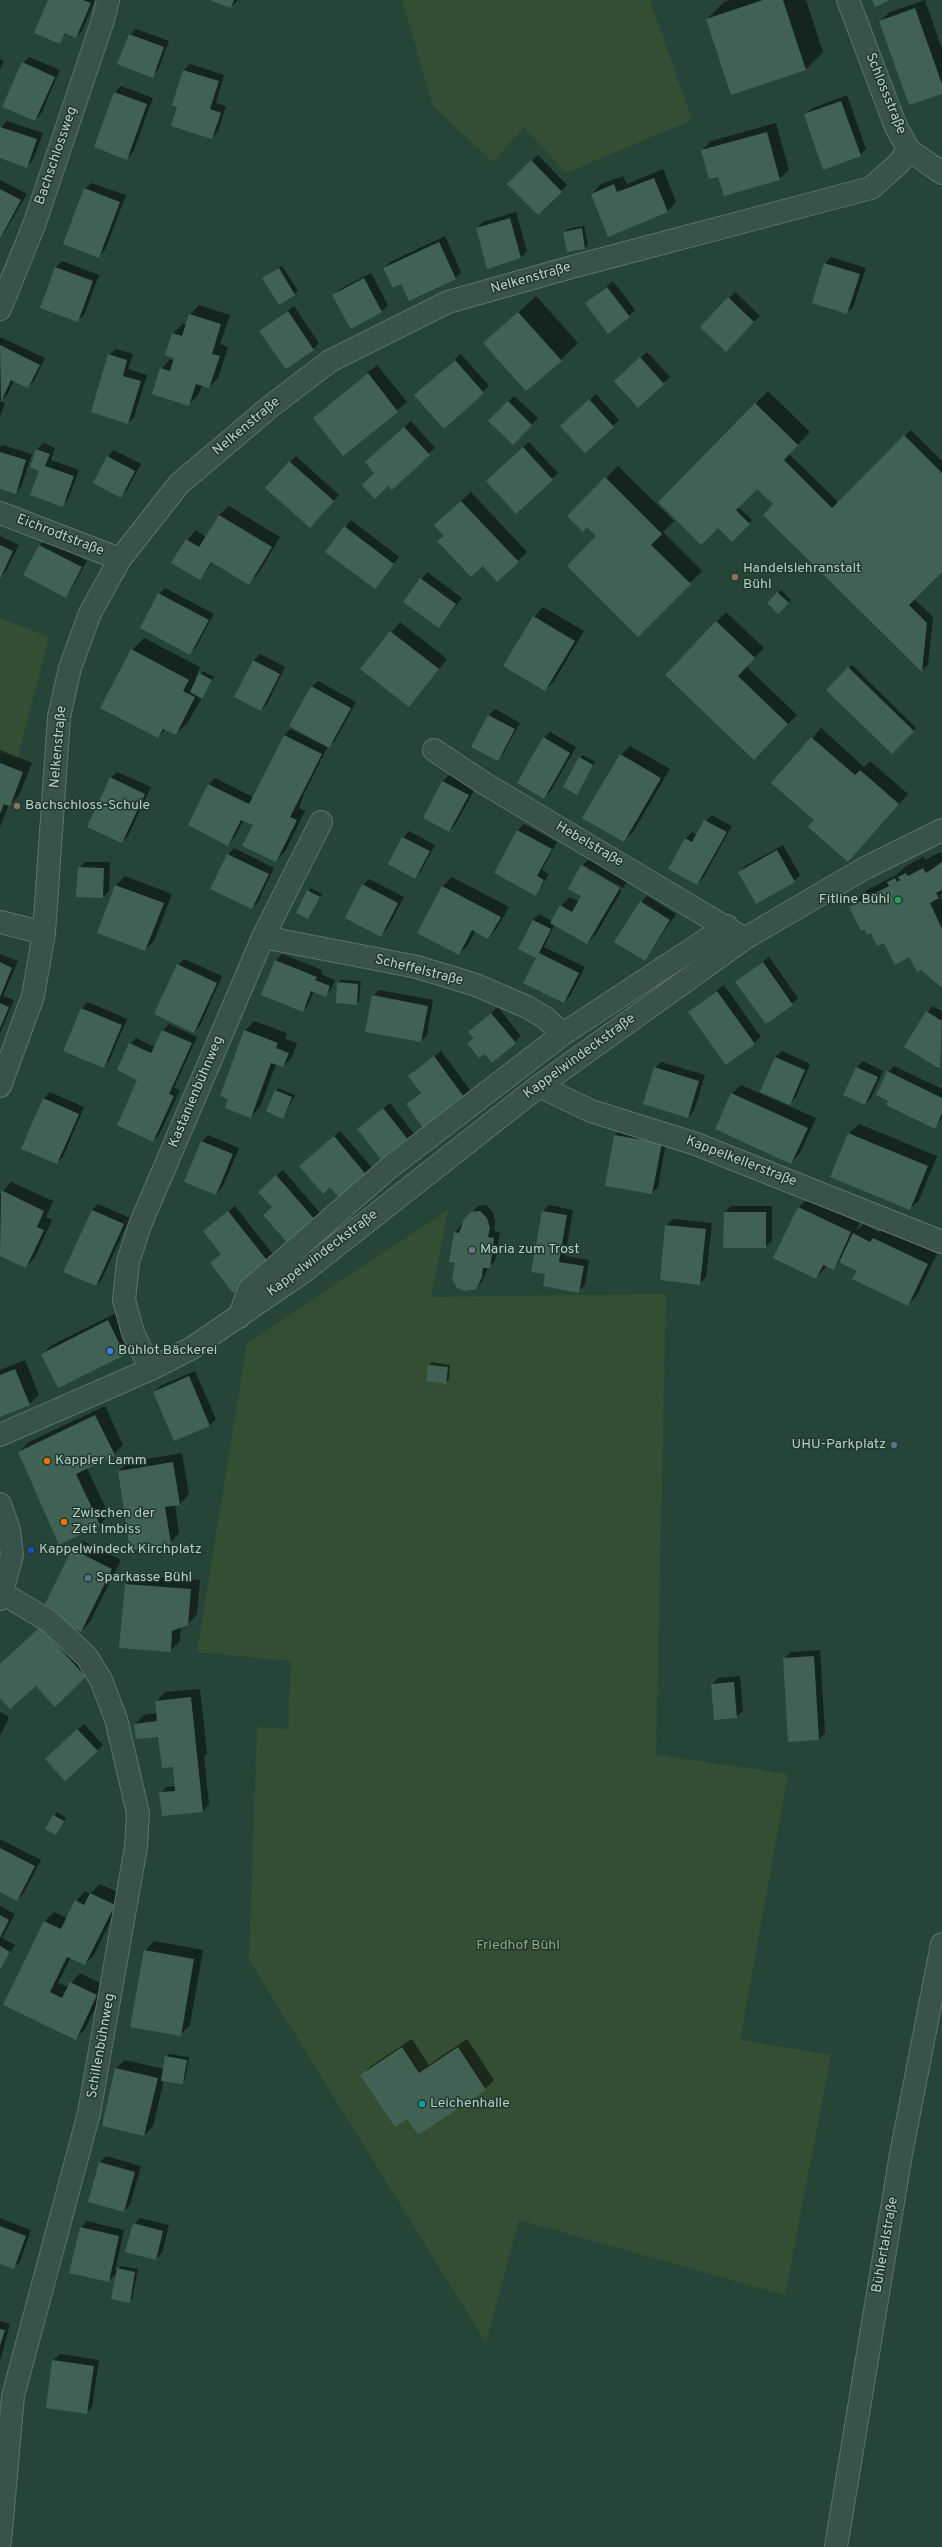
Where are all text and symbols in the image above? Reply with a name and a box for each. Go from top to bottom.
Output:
street label: Schlossstraße [861,51,909,137]
street label: Bachschlossweg [32,105,82,207]
street label: Nelkenstraße [489,260,573,298]
street label: Nelkenstraße [210,394,284,460]
street label: Eichrodtstraße [14,512,106,560]
place label: Handelslehranstalt Bühl [743,561,861,594]
marker: Handelslehranstalt Bühl [730,572,740,582]
street label: Nelkenstraße [47,705,71,789]
place label: Bachschloss-Schule [25,798,150,814]
marker: Bachschloss-Schule [12,801,22,811]
street label: Hebelstraße [552,819,626,871]
place label: Fitline Bühl [819,892,890,908]
marker: Fitline Bühl [893,895,903,905]
street label: Scheffelstraße [373,952,465,990]
street label: Kappelwindeckstraße [521,1011,639,1103]
street label: Kastanienbühnweg [166,1034,228,1150]
street label: Kappelkellerstraße [683,1133,799,1191]
street label: Kappelwindeckstraße [264,1207,382,1301]
place label: Maria zum Trost [480,1242,580,1258]
marker: Maria zum Trost [467,1245,477,1255]
place label: Bühlot Bäckerei [118,1343,217,1359]
marker: Bühlot Bäckerei [105,1346,115,1356]
place label: UHU-Parkplatz [792,1437,886,1453]
marker: UHU-Parkplatz [889,1440,899,1450]
place label: Kappler Lamm [55,1453,147,1469]
marker: Kappler Lamm [42,1456,52,1466]
place label: Zwischen der Zeit Imbiss [72,1506,155,1538]
marker: Zwischen der Zeit Imbiss [59,1517,69,1527]
place label: Kappelwindeck Kirchplatz [39,1542,202,1558]
marker: Kappelwindeck Kirchplatz [26,1545,36,1555]
place label: Sparkasse Bühl [96,1570,192,1586]
marker: Sparkasse Bühl [83,1573,93,1583]
park label: Friedhof Bühl [476,1938,560,1954]
street label: Schillenbühnweg [84,1992,120,2100]
place label: Leichenhalle [430,2096,510,2112]
marker: Leichenhalle [417,2099,427,2109]
street label: Bühlertalstraße [869,2196,903,2294]

